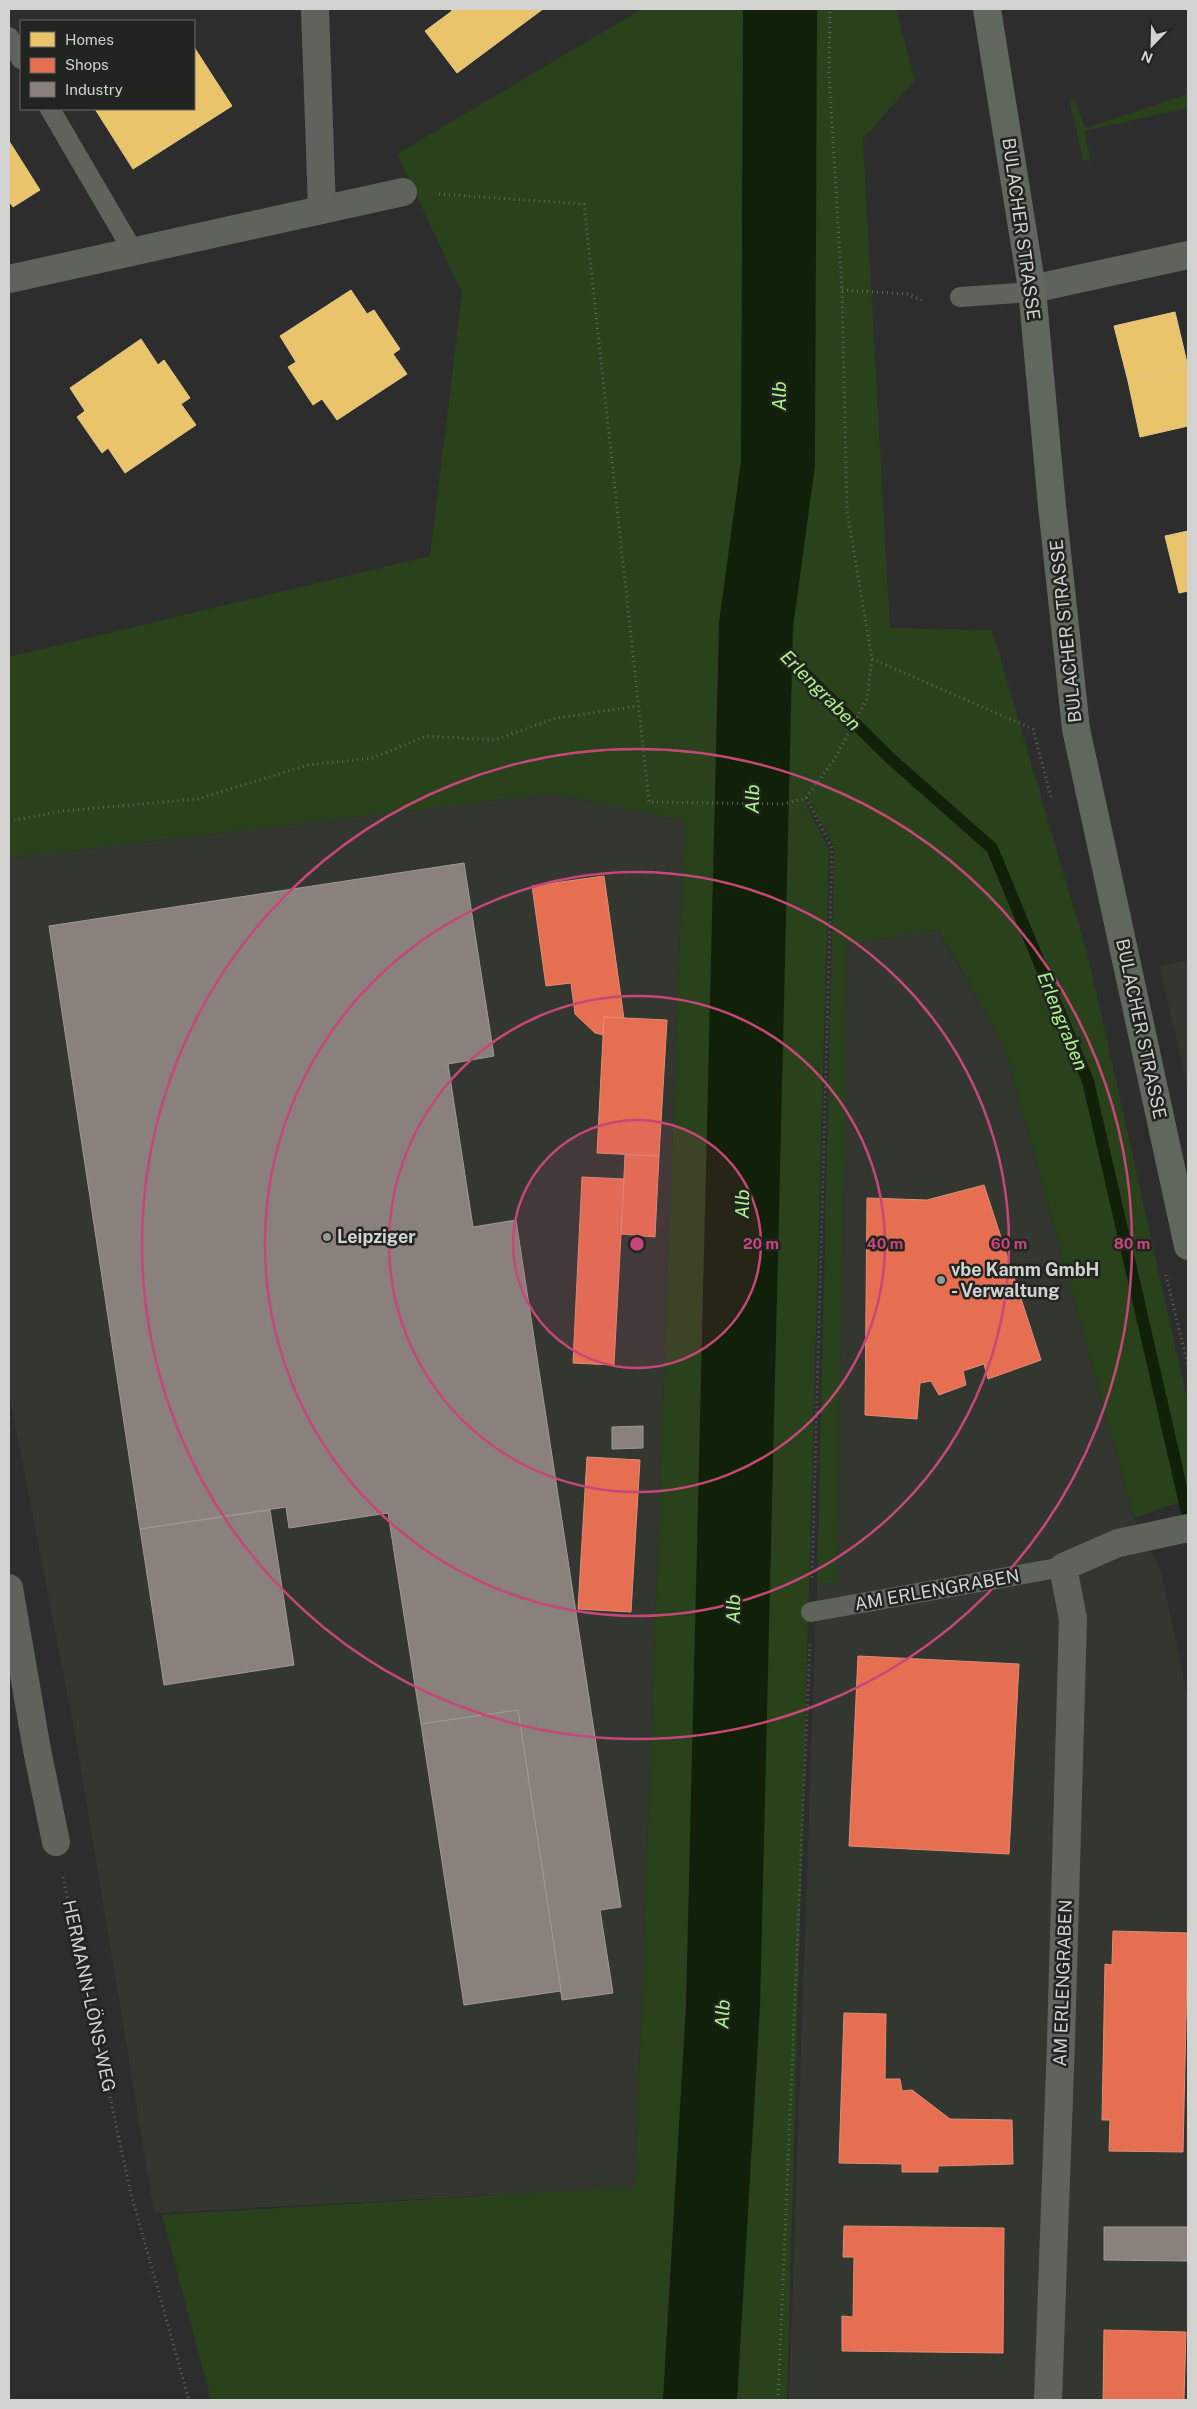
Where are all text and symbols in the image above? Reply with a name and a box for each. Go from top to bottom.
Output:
legend [20,20,195,110]
north arrow [1127,20,1177,70]
text: Homes [65,31,114,48]
text: N [1139,47,1155,66]
text: Shops [65,56,109,73]
text: Industry [65,81,123,98]
street label: BULACHER STRASSE [998,136,1045,322]
water label: Alb [768,381,790,411]
street label: BULACHER STRASSE [1045,538,1086,724]
water label: Erlengraben [776,645,866,735]
water label: Alb [741,784,763,814]
street label: BULACHER STRASSE [1112,937,1171,1121]
water label: Erlengraben [1033,968,1093,1074]
water label: Alb [731,1189,753,1219]
place label: Leipziger [337,1226,416,1247]
marker: Leipziger [321,1231,333,1243]
centre of rings [628,1235,646,1253]
text: 20 m [743,1235,779,1252]
text: 40 m [867,1235,903,1252]
text: 60 m [991,1235,1027,1252]
text: 80 m [1114,1235,1150,1252]
place label: vbe Kamm GmbH - Verwaltung [951,1259,1099,1301]
marker: vbe Kamm GmbH - Verwaltung [935,1274,947,1286]
street label: AM ERLENGRABEN [853,1565,1021,1614]
water label: Alb [722,1594,744,1624]
street label: HERMANN-LÖNS-WEG [59,1898,121,2094]
street label: AM ERLENGRABEN [1049,1899,1076,2067]
water label: Alb [710,1999,734,2029]

